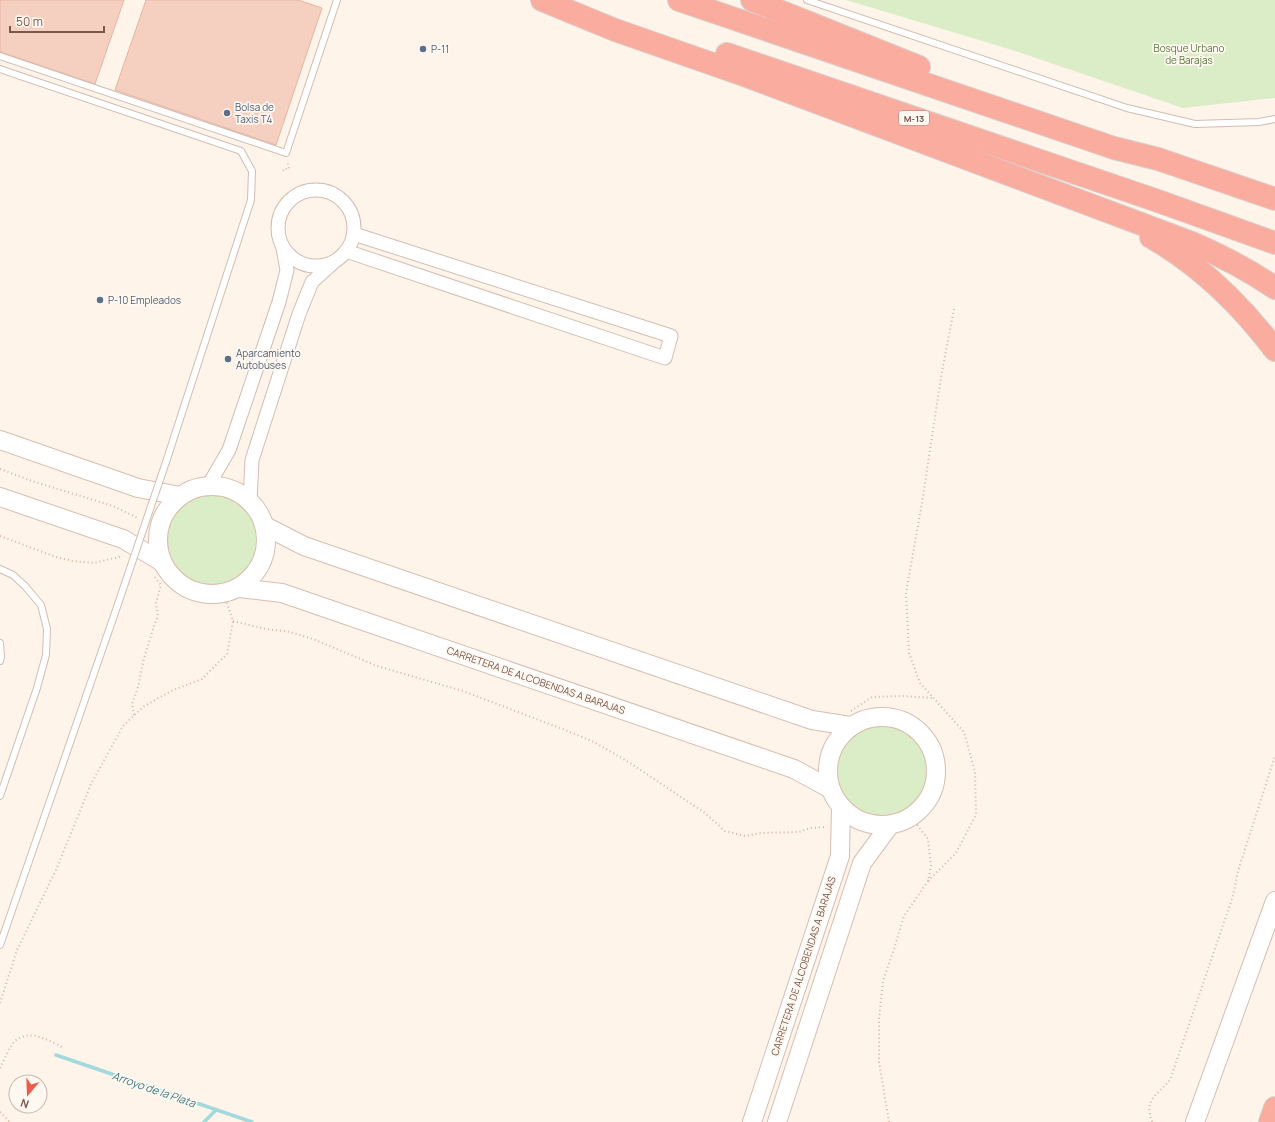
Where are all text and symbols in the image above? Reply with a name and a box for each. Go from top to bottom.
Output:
scale bar [10,8,104,34]
text: 50 m [16,13,43,30]
park label: Bosque Urbano de Barajas [1154,41,1225,67]
place label: P-11 [431,42,449,56]
marker: P-11 [418,44,428,54]
place label: Bolsa de Taxis T4 [235,100,274,126]
marker: Bolsa de Taxis T4 [222,108,232,118]
road number: M-13 [899,111,929,125]
place label: P-10 Empleados [108,293,181,307]
marker: P-10 Empleados [95,295,105,305]
place label: Aparcamiento Autobuses [236,346,301,372]
marker: Aparcamiento Autobuses [223,354,233,364]
street label: CARRETERA DE ALCOBENDAS A BARAJAS [445,643,627,717]
street label: CARRETERA DE ALCOBENDAS A BARAJAS [767,875,839,1057]
water label: Arroyo de la Plata [110,1068,199,1111]
north arrow [8,1074,48,1114]
text: N [18,1096,31,1112]

